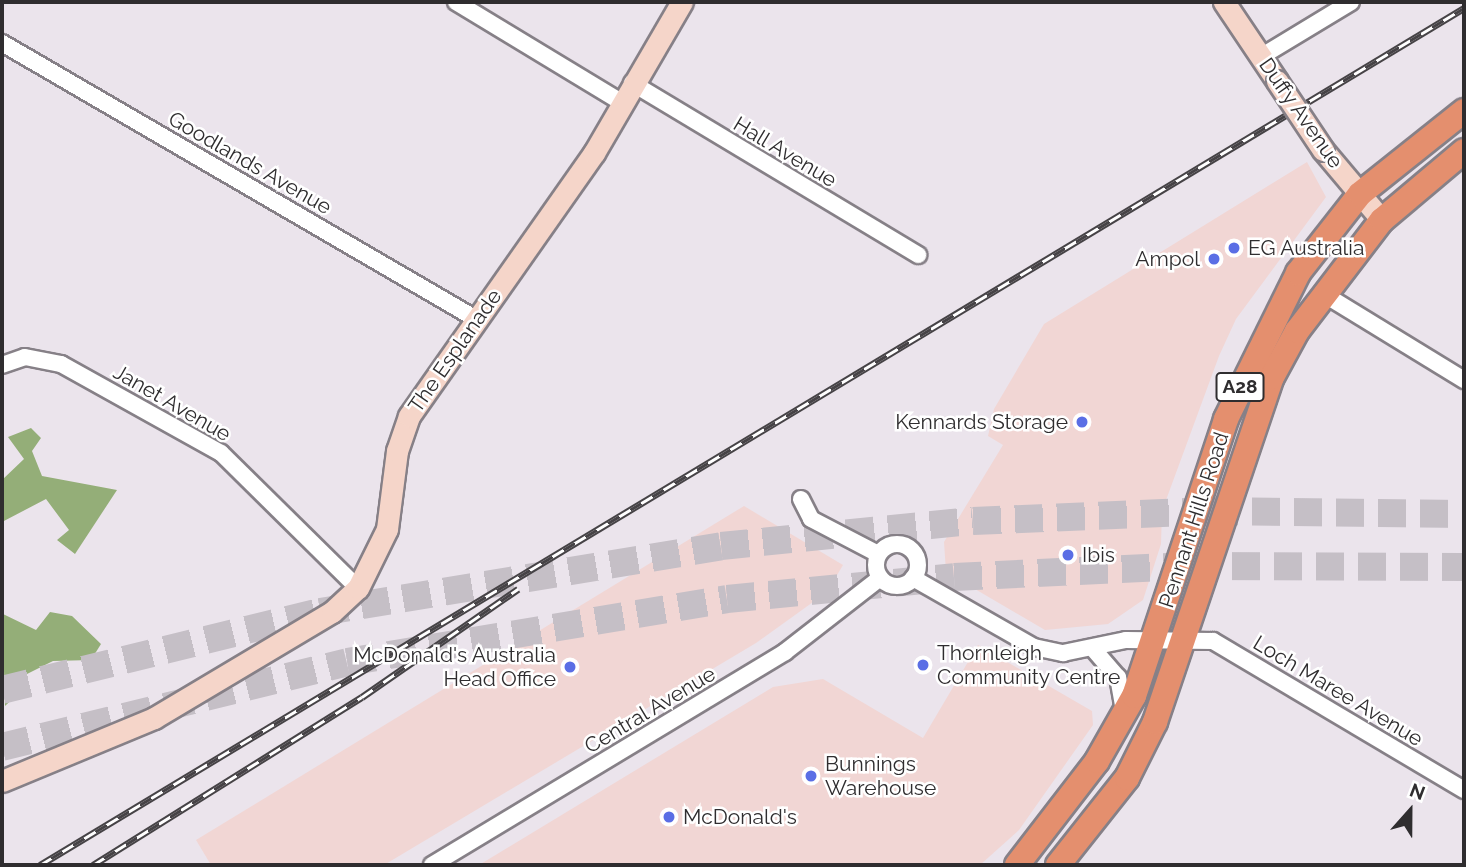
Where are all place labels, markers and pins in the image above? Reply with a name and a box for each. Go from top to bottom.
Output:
place label: EG Australia [1248,235,1365,261]
marker: EG Australia [1226,240,1242,256]
place label: Ampol [1135,246,1200,272]
marker: Ampol [1206,251,1222,267]
place label: Kennards Storage [895,409,1068,435]
marker: Kennards Storage [1074,414,1090,430]
place label: Ibis [1082,542,1115,568]
marker: Ibis [1060,547,1076,563]
place label: Thornleigh Community Centre [937,640,1121,690]
place label: McDonald's Australia Head Office [353,642,556,692]
marker: Thornleigh Community Centre [915,657,931,673]
marker: McDonald's Australia Head Office [562,659,578,675]
place label: Bunnings Warehouse [825,751,936,801]
marker: Bunnings Warehouse [803,768,819,784]
place label: McDonald's [683,804,797,830]
marker: McDonald's [661,809,677,825]

